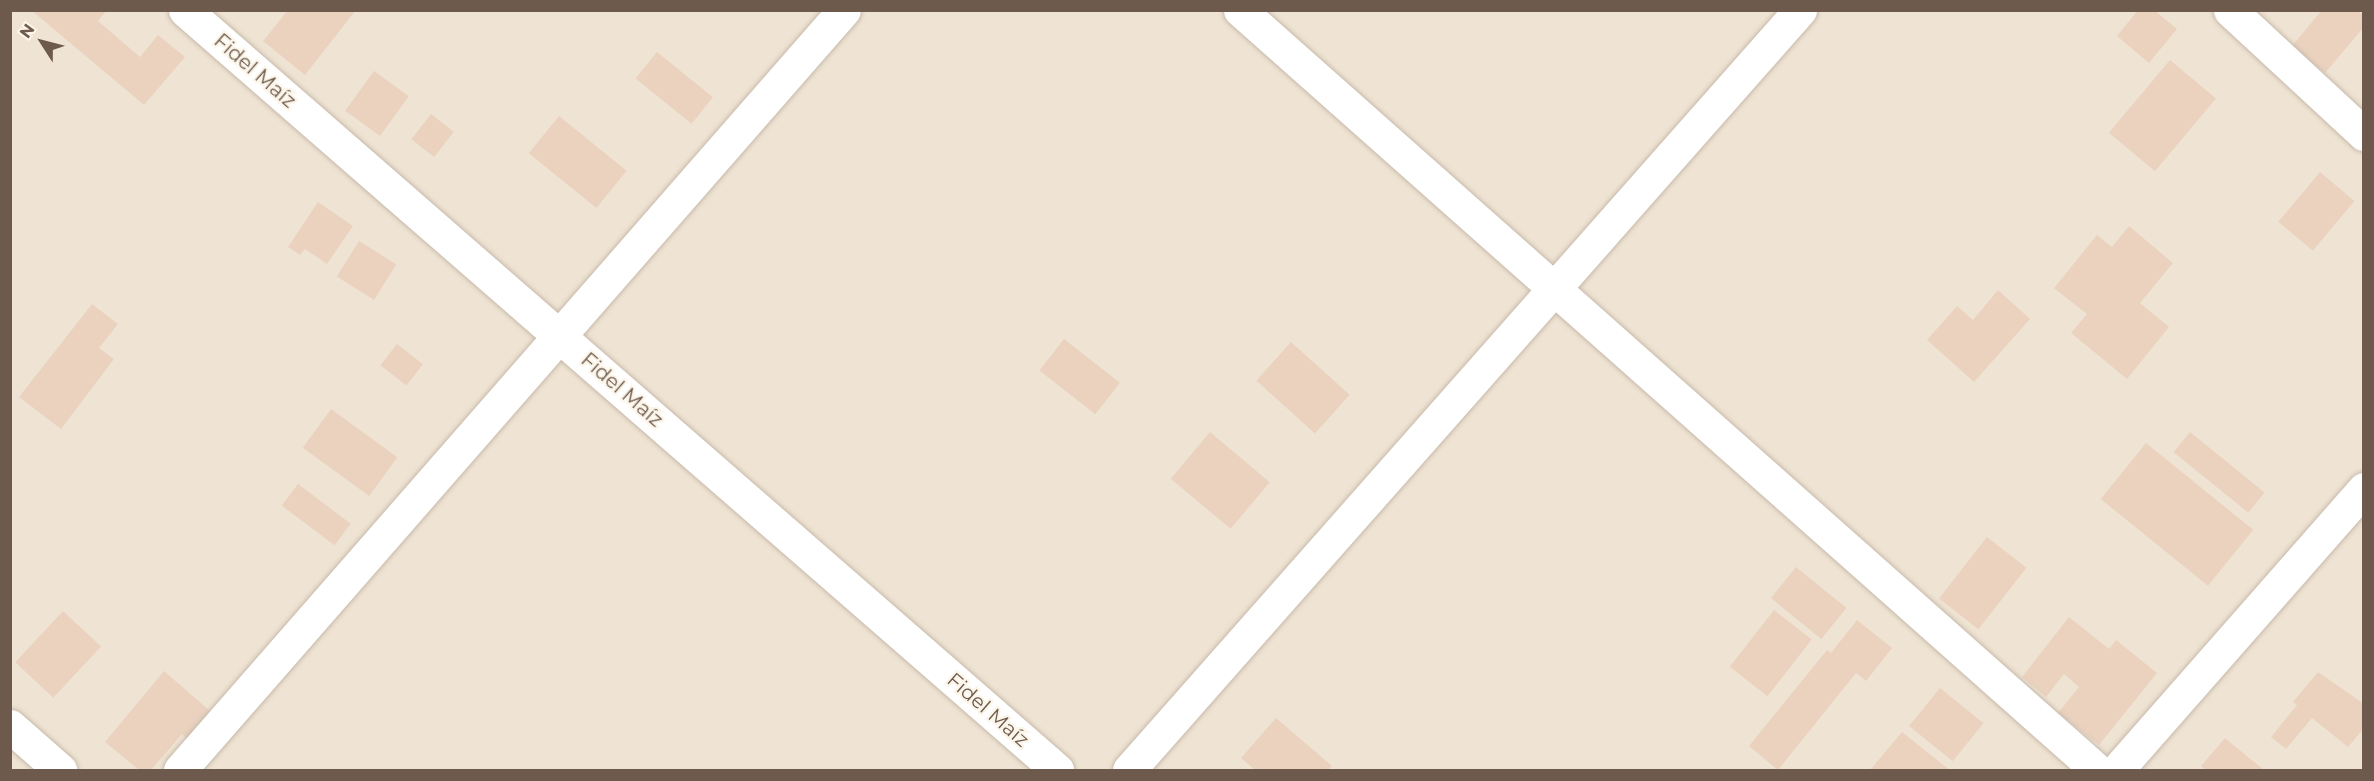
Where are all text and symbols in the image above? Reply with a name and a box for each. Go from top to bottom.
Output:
north arrow [12,12,72,72]
text: N [16,20,39,42]
street label: Fidel Maíz [209,29,301,113]
street label: Fidel Maíz [576,348,668,432]
street label: Fidel Maíz [942,668,1034,752]

